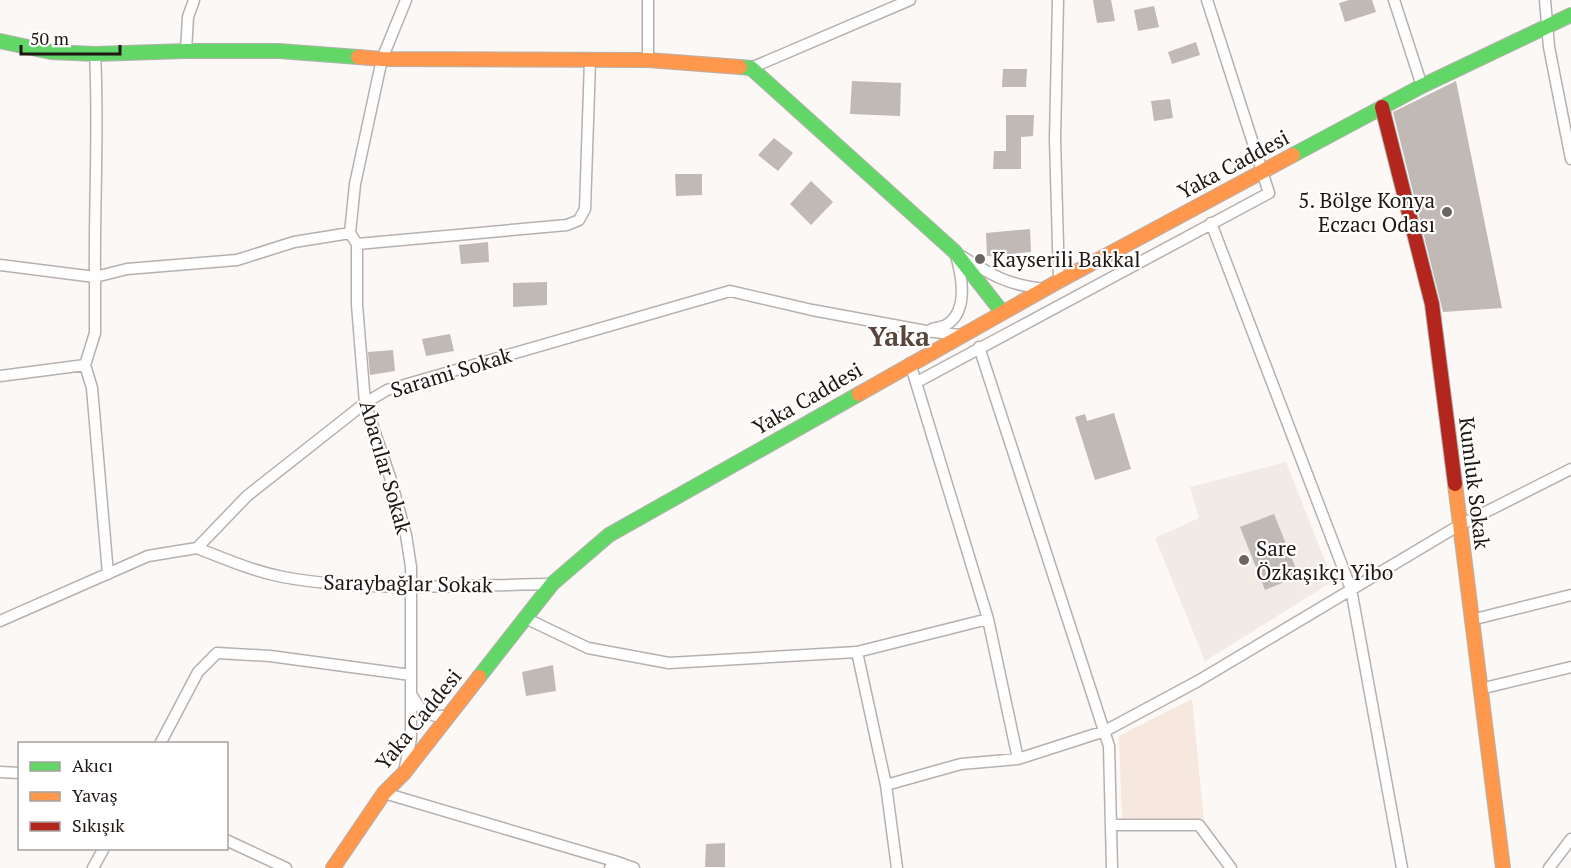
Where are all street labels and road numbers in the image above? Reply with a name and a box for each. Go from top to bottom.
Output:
street label: Yaka Caddesi [1172,123,1294,205]
street label: Sarami Sokak [387,340,515,404]
street label: Yaka Caddesi [747,355,867,441]
street label: Abacılar Sokak [354,397,418,537]
street label: Kumluk Sokak [1453,415,1497,551]
street label: Saraybağlar Sokak [323,568,493,598]
street label: Yaka Caddesi [369,663,467,775]

